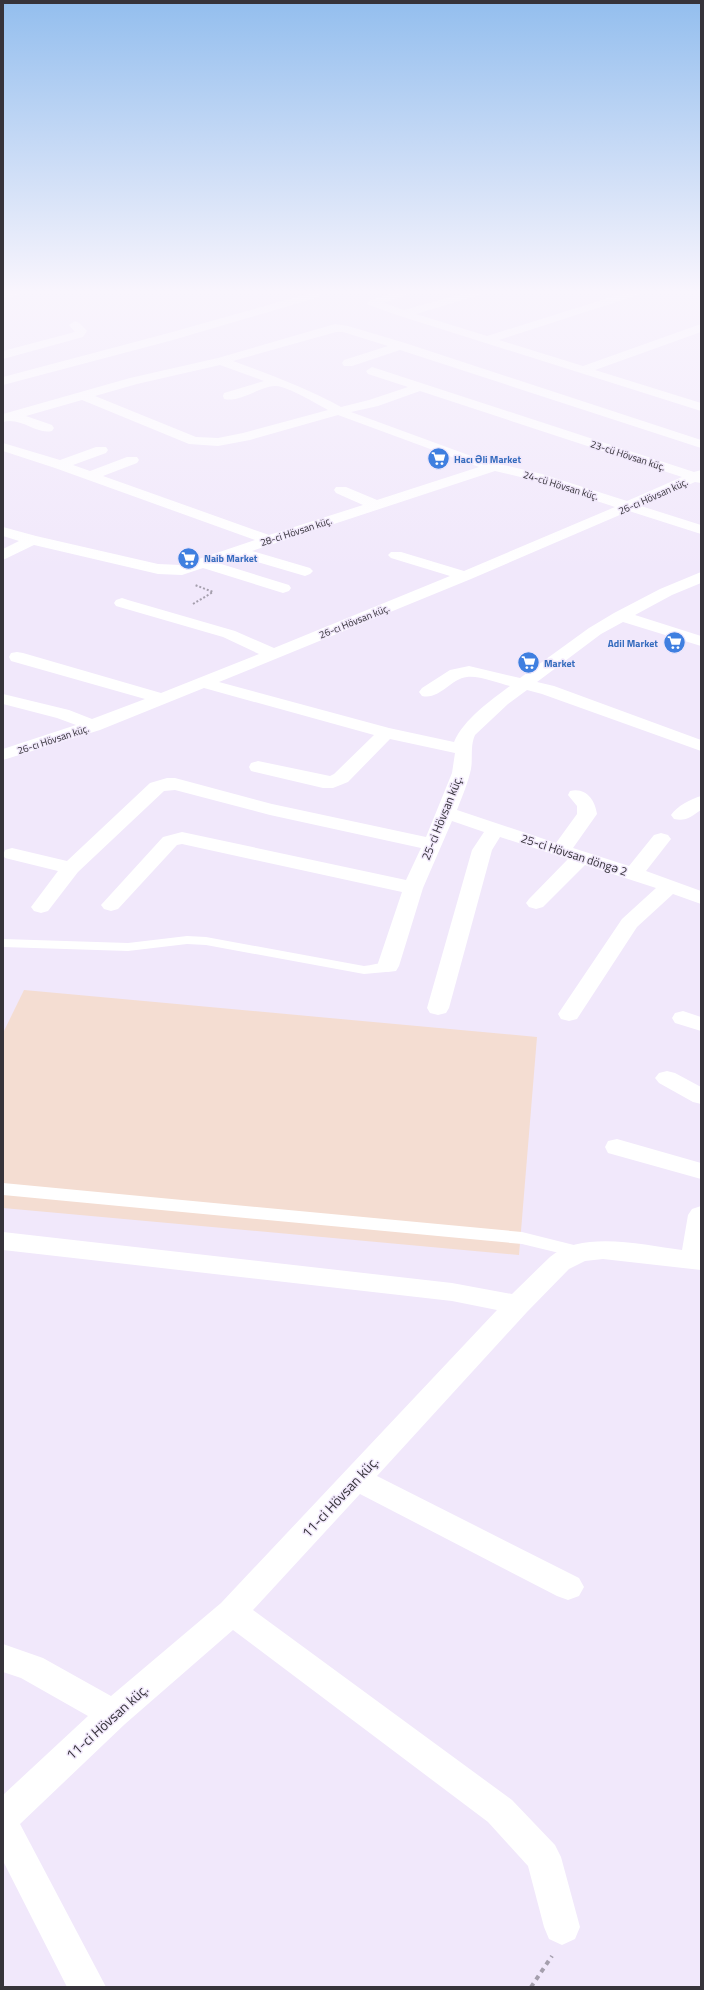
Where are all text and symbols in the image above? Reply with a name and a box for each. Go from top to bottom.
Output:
street label: 23-cü Hövsan küç. [588,436,667,475]
supermarket icon: Hacı Əli Market [425,446,451,472]
place label: Hacı Əli Market [454,452,521,467]
street label: 24-cü Hövsan küç. [521,467,600,504]
street label: 26-cı Hövsan küç. [616,474,690,519]
street label: 28-ci Hövsan küç. [258,513,334,550]
supermarket icon: Naib Market [175,545,201,571]
place label: Naib Market [204,551,258,566]
street label: 26-cı Hövsan küç. [317,600,392,642]
supermarket icon: Adil Market [661,630,687,656]
place label: Adil Market [608,636,658,651]
supermarket icon: Market [515,650,541,676]
place label: Market [544,656,576,671]
street label: 26-cı Hövsan küç. [15,721,91,758]
street label: 25-ci Hövsan küç. [416,773,467,863]
street label: 25-ci Hövsan döngə 2 [518,828,630,881]
street label: 11-ci Hövsan küç. [296,1451,383,1542]
street label: 11-ci Hövsan küç. [61,1679,153,1764]

